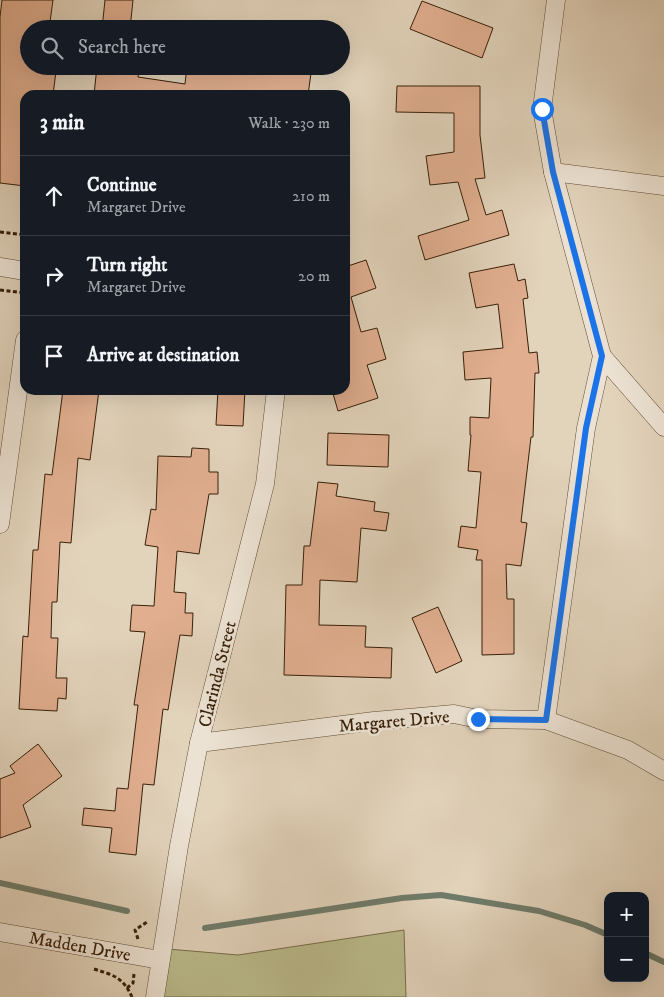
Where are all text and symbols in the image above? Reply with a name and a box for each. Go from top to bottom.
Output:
search box [20,20,350,75]
icon: search [38,34,66,62]
text: Search here [78,36,166,59]
route start [531,98,554,121]
text: 3 min [40,110,85,136]
text: Walk · 230 m [248,113,330,133]
text: Continue [87,174,157,197]
icon: ahead [40,182,68,210]
text: 210 m [292,186,330,206]
text: Margaret Drive [87,197,186,217]
text: Turn right [87,254,167,277]
icon: right [40,262,68,290]
text: 20 m [298,266,330,286]
text: Margaret Drive [87,277,186,297]
icon: arrive [40,342,68,370]
text: Arrive at destination [87,344,239,367]
street label: Clarinda Street [194,619,242,730]
street label: Margaret Drive [338,706,450,738]
route end [467,708,490,731]
map controls [604,892,649,982]
button: + [604,892,649,937]
street label: Madden Drive [27,927,132,967]
button: − [604,937,649,982]

